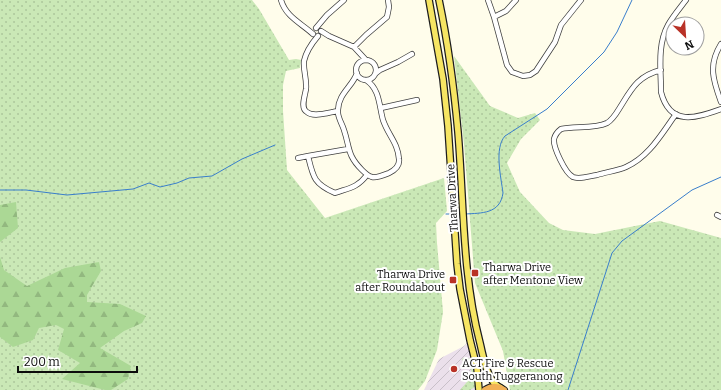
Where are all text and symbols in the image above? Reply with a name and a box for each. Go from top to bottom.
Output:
north arrow [665,16,705,56]
text: N [682,37,696,53]
street label: Tharwa Drive [444,164,461,232]
place label: Tharwa Drive after Mentone View [483,261,583,287]
place label: Tharwa Drive after Roundabout [355,268,445,294]
marker: Tharwa Drive after Mentone View [470,268,480,278]
marker: Tharwa Drive after Roundabout [448,275,458,285]
scale bar [18,348,137,374]
text: 200 m [24,355,60,369]
place label: ACT Fire & Rescue South Tuggeranong [462,357,563,383]
marker: ACT Fire & Rescue South Tuggeranong [449,364,459,374]

